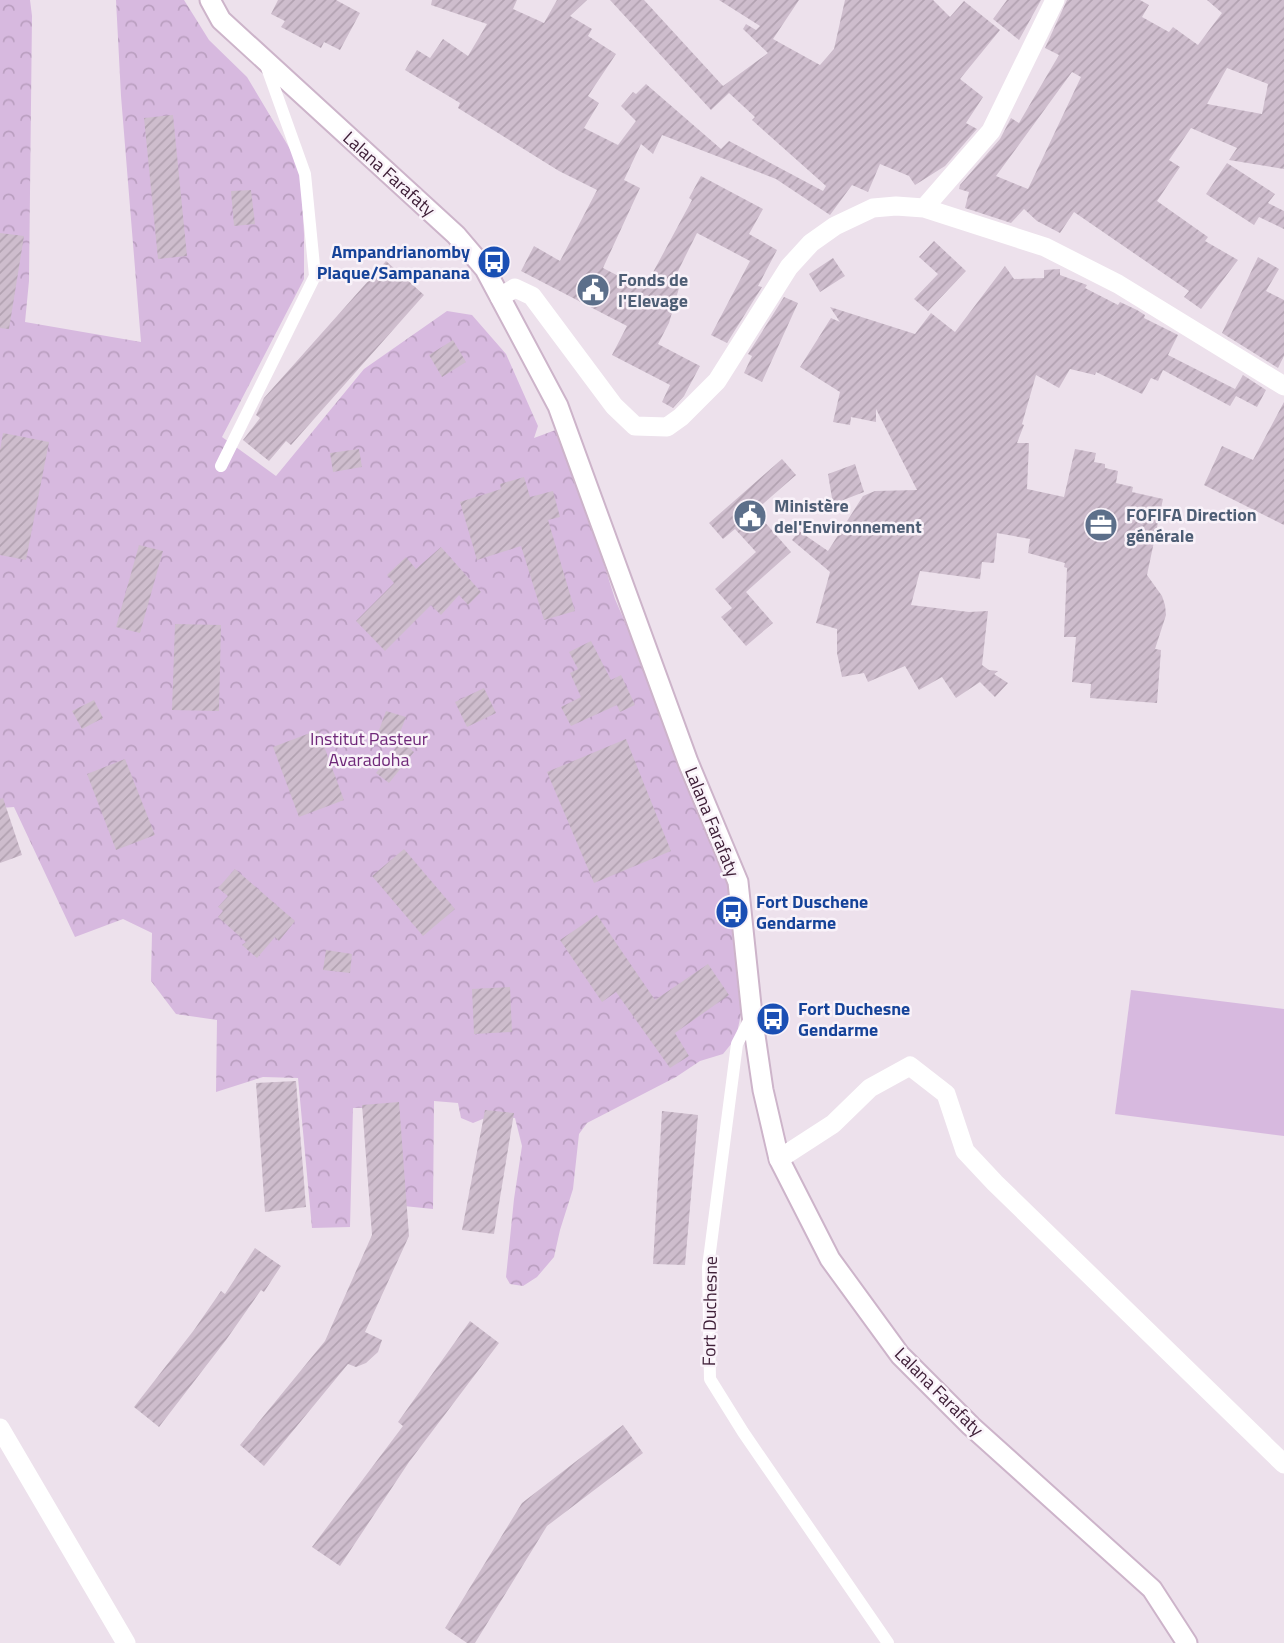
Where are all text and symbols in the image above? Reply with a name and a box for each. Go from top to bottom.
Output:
street label: Lalana Farafaty [337,125,442,223]
place label: Ampandrianomby Plaque/Sampanana [317,238,470,286]
bus stop icon: Ampandrianomby Plaque/Sampanana [475,243,513,281]
place label: Fonds de l'Elevage [618,266,688,314]
public building icon: Fonds de l'Elevage [574,271,612,309]
place label: Ministère del'Environnement [774,492,922,540]
public building icon: Ministère del'Environnement [731,497,769,535]
place label: FOFIFA Direction générale [1126,501,1257,549]
office icon: FOFIFA Direction générale [1082,506,1120,544]
park label: Institut Pasteur Avaradoha [310,725,428,773]
street label: Lalana Farafaty [678,763,747,881]
place label: Fort Duschene Gendarme [756,888,868,936]
bus stop icon: Fort Duschene Gendarme [713,893,751,931]
place label: Fort Duchesne Gendarme [798,995,910,1043]
bus stop icon: Fort Duchesne Gendarme [754,1000,792,1038]
street label: Fort Duchesne [695,1256,724,1366]
street label: Lalana Farafaty [889,1341,990,1443]

